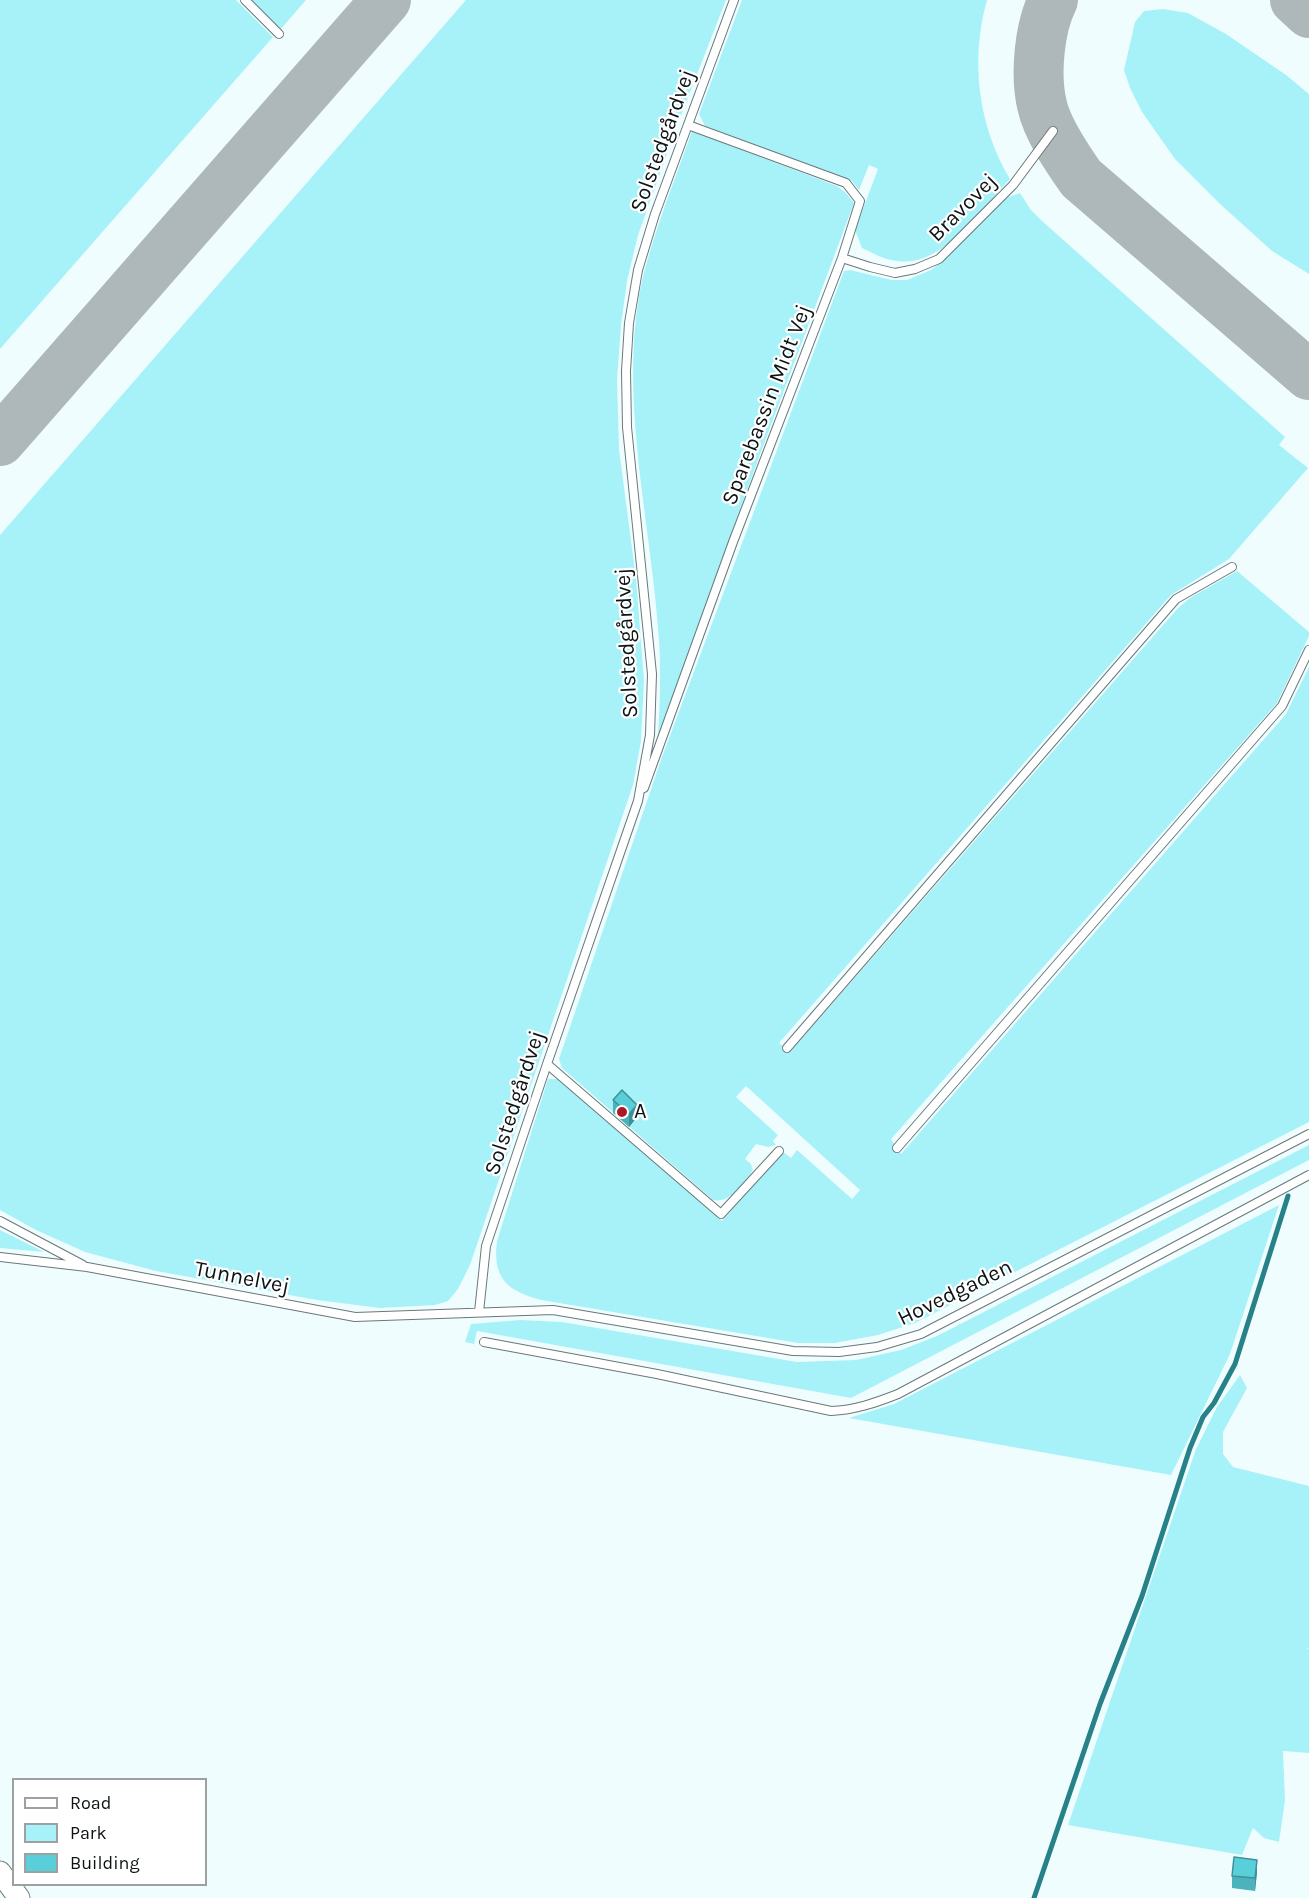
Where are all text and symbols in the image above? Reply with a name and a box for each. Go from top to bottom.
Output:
street label: Solstedgårdvej [625,66,701,216]
street label: Bravovej [923,168,1003,248]
street label: Sparebassin Midt Vej [717,301,817,509]
street label: Solstedgårdvej [610,567,644,719]
street label: Solstedgårdvej [479,1027,551,1179]
place label: A [634,1099,647,1125]
marker: A [615,1105,629,1119]
street label: Hovedgaden [893,1254,1017,1332]
street label: Tunnelvej [192,1256,292,1300]
legend [12,1778,207,1886]
text: Road [70,1792,111,1814]
text: Park [70,1822,107,1844]
text: Building [70,1852,140,1874]

